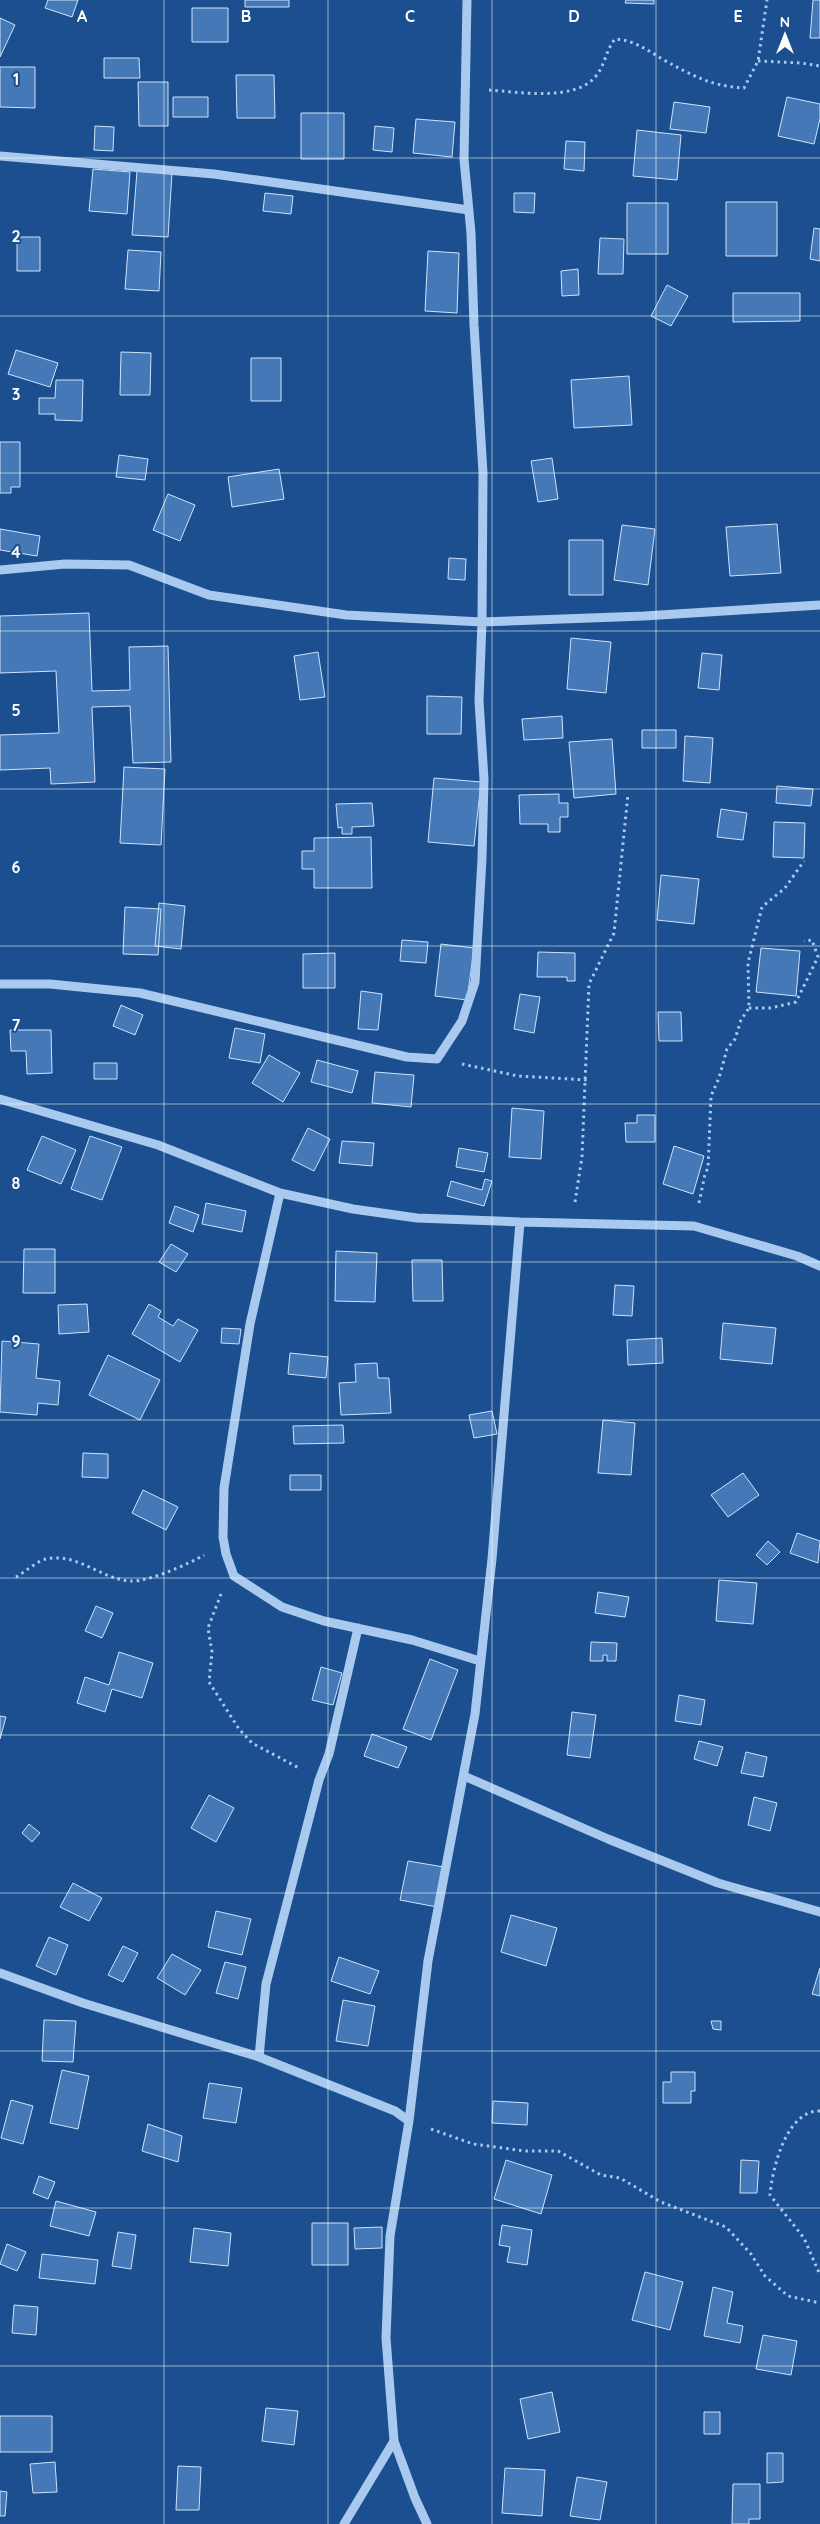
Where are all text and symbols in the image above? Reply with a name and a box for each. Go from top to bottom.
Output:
text: A [77,6,88,26]
text: B [241,6,251,26]
text: C [405,6,415,26]
text: D [568,6,580,26]
text: E [733,6,743,26]
north arrow [760,10,810,60]
text: N [780,13,790,31]
text: 1 [13,69,19,89]
text: 2 [11,226,21,246]
text: 3 [12,384,20,404]
text: 4 [11,542,21,562]
text: 5 [11,700,21,720]
text: 6 [12,857,21,877]
text: 7 [12,1015,21,1035]
text: 8 [12,1173,21,1193]
text: 9 [11,1331,21,1351]

